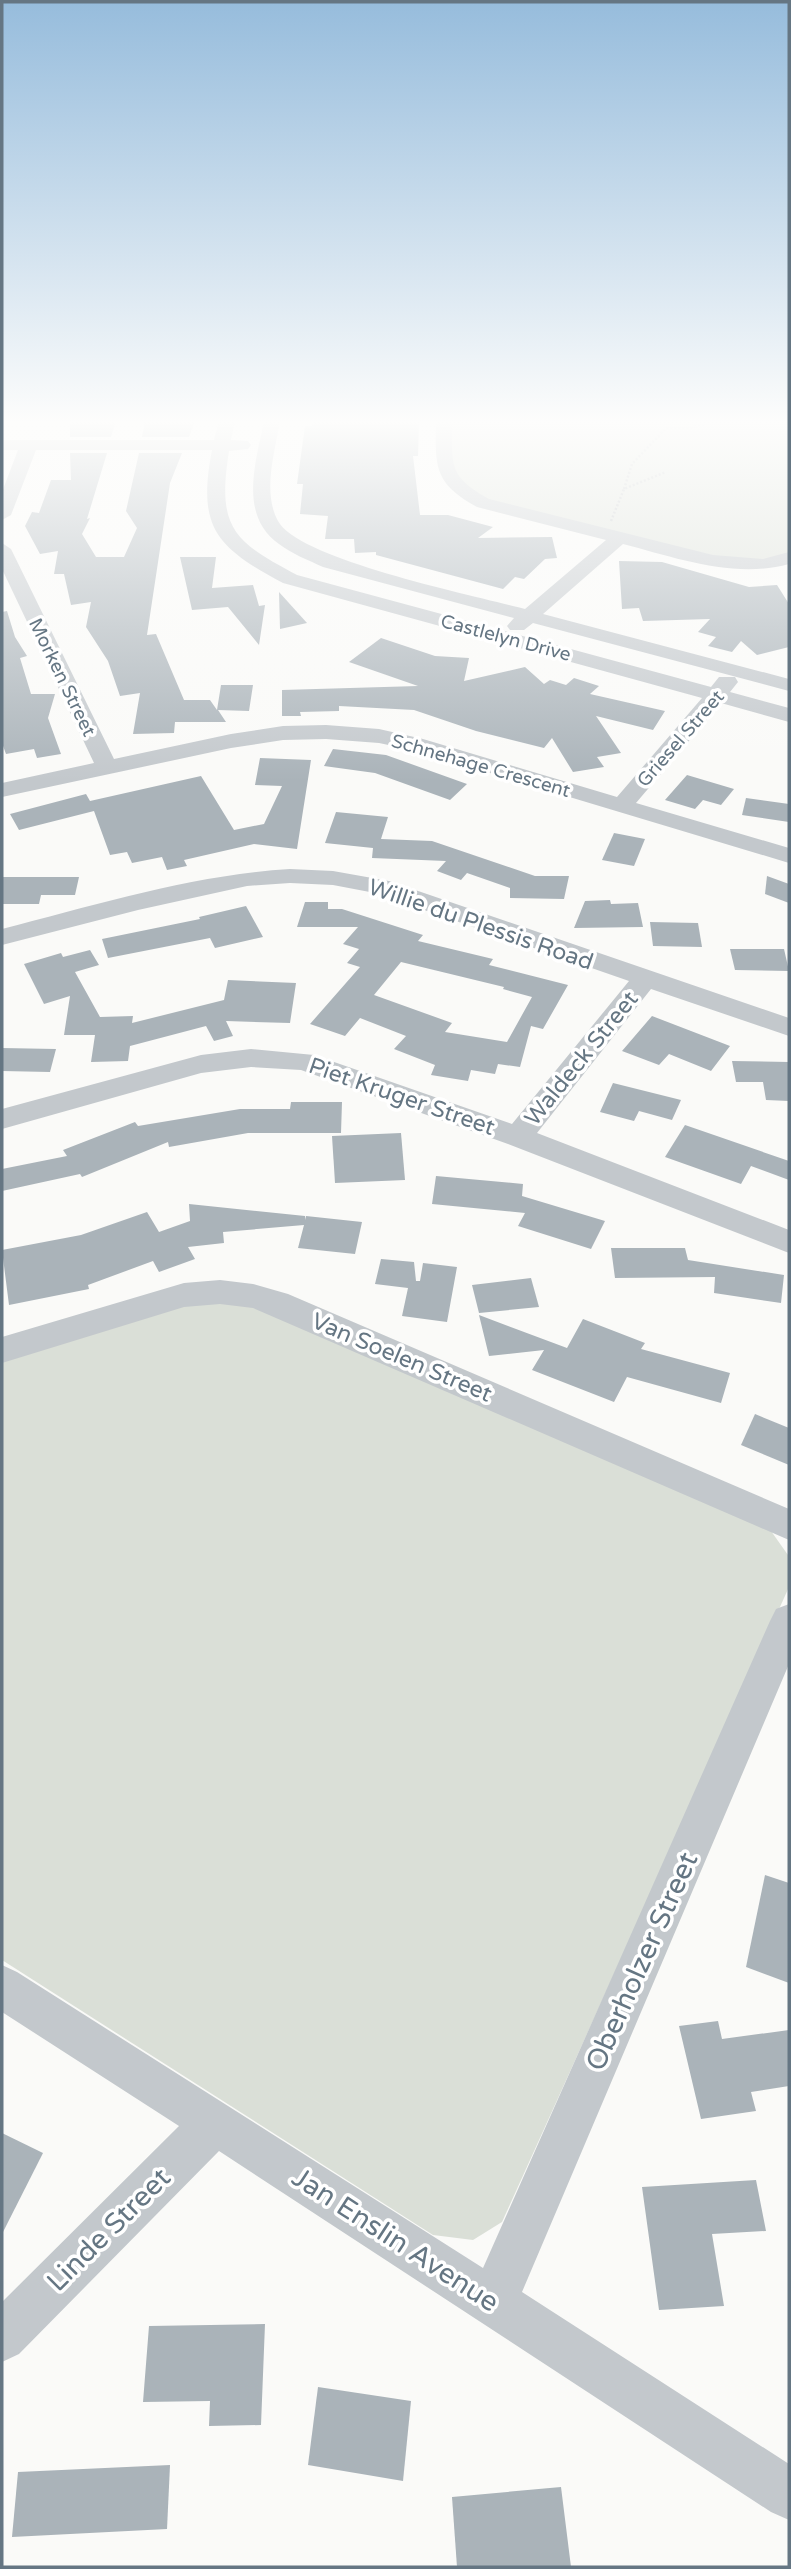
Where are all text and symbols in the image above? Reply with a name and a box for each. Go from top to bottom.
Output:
street label: Castlelyn Drive [438,610,573,666]
street label: Morken Street [24,615,100,740]
street label: Griesel Street [633,686,729,792]
street label: Schnehage Crescent [389,730,573,802]
street label: Willie du Plessis Road [364,873,597,977]
street label: Waldeck Street [519,986,645,1132]
street label: Piet Kruger Street [305,1052,499,1142]
street label: Van Soelen Street [307,1307,496,1409]
street label: Oberholzer Street [578,1847,705,2076]
street label: Jan Enslin Avenue [286,2160,505,2319]
street label: Linde Street [40,2161,178,2299]

